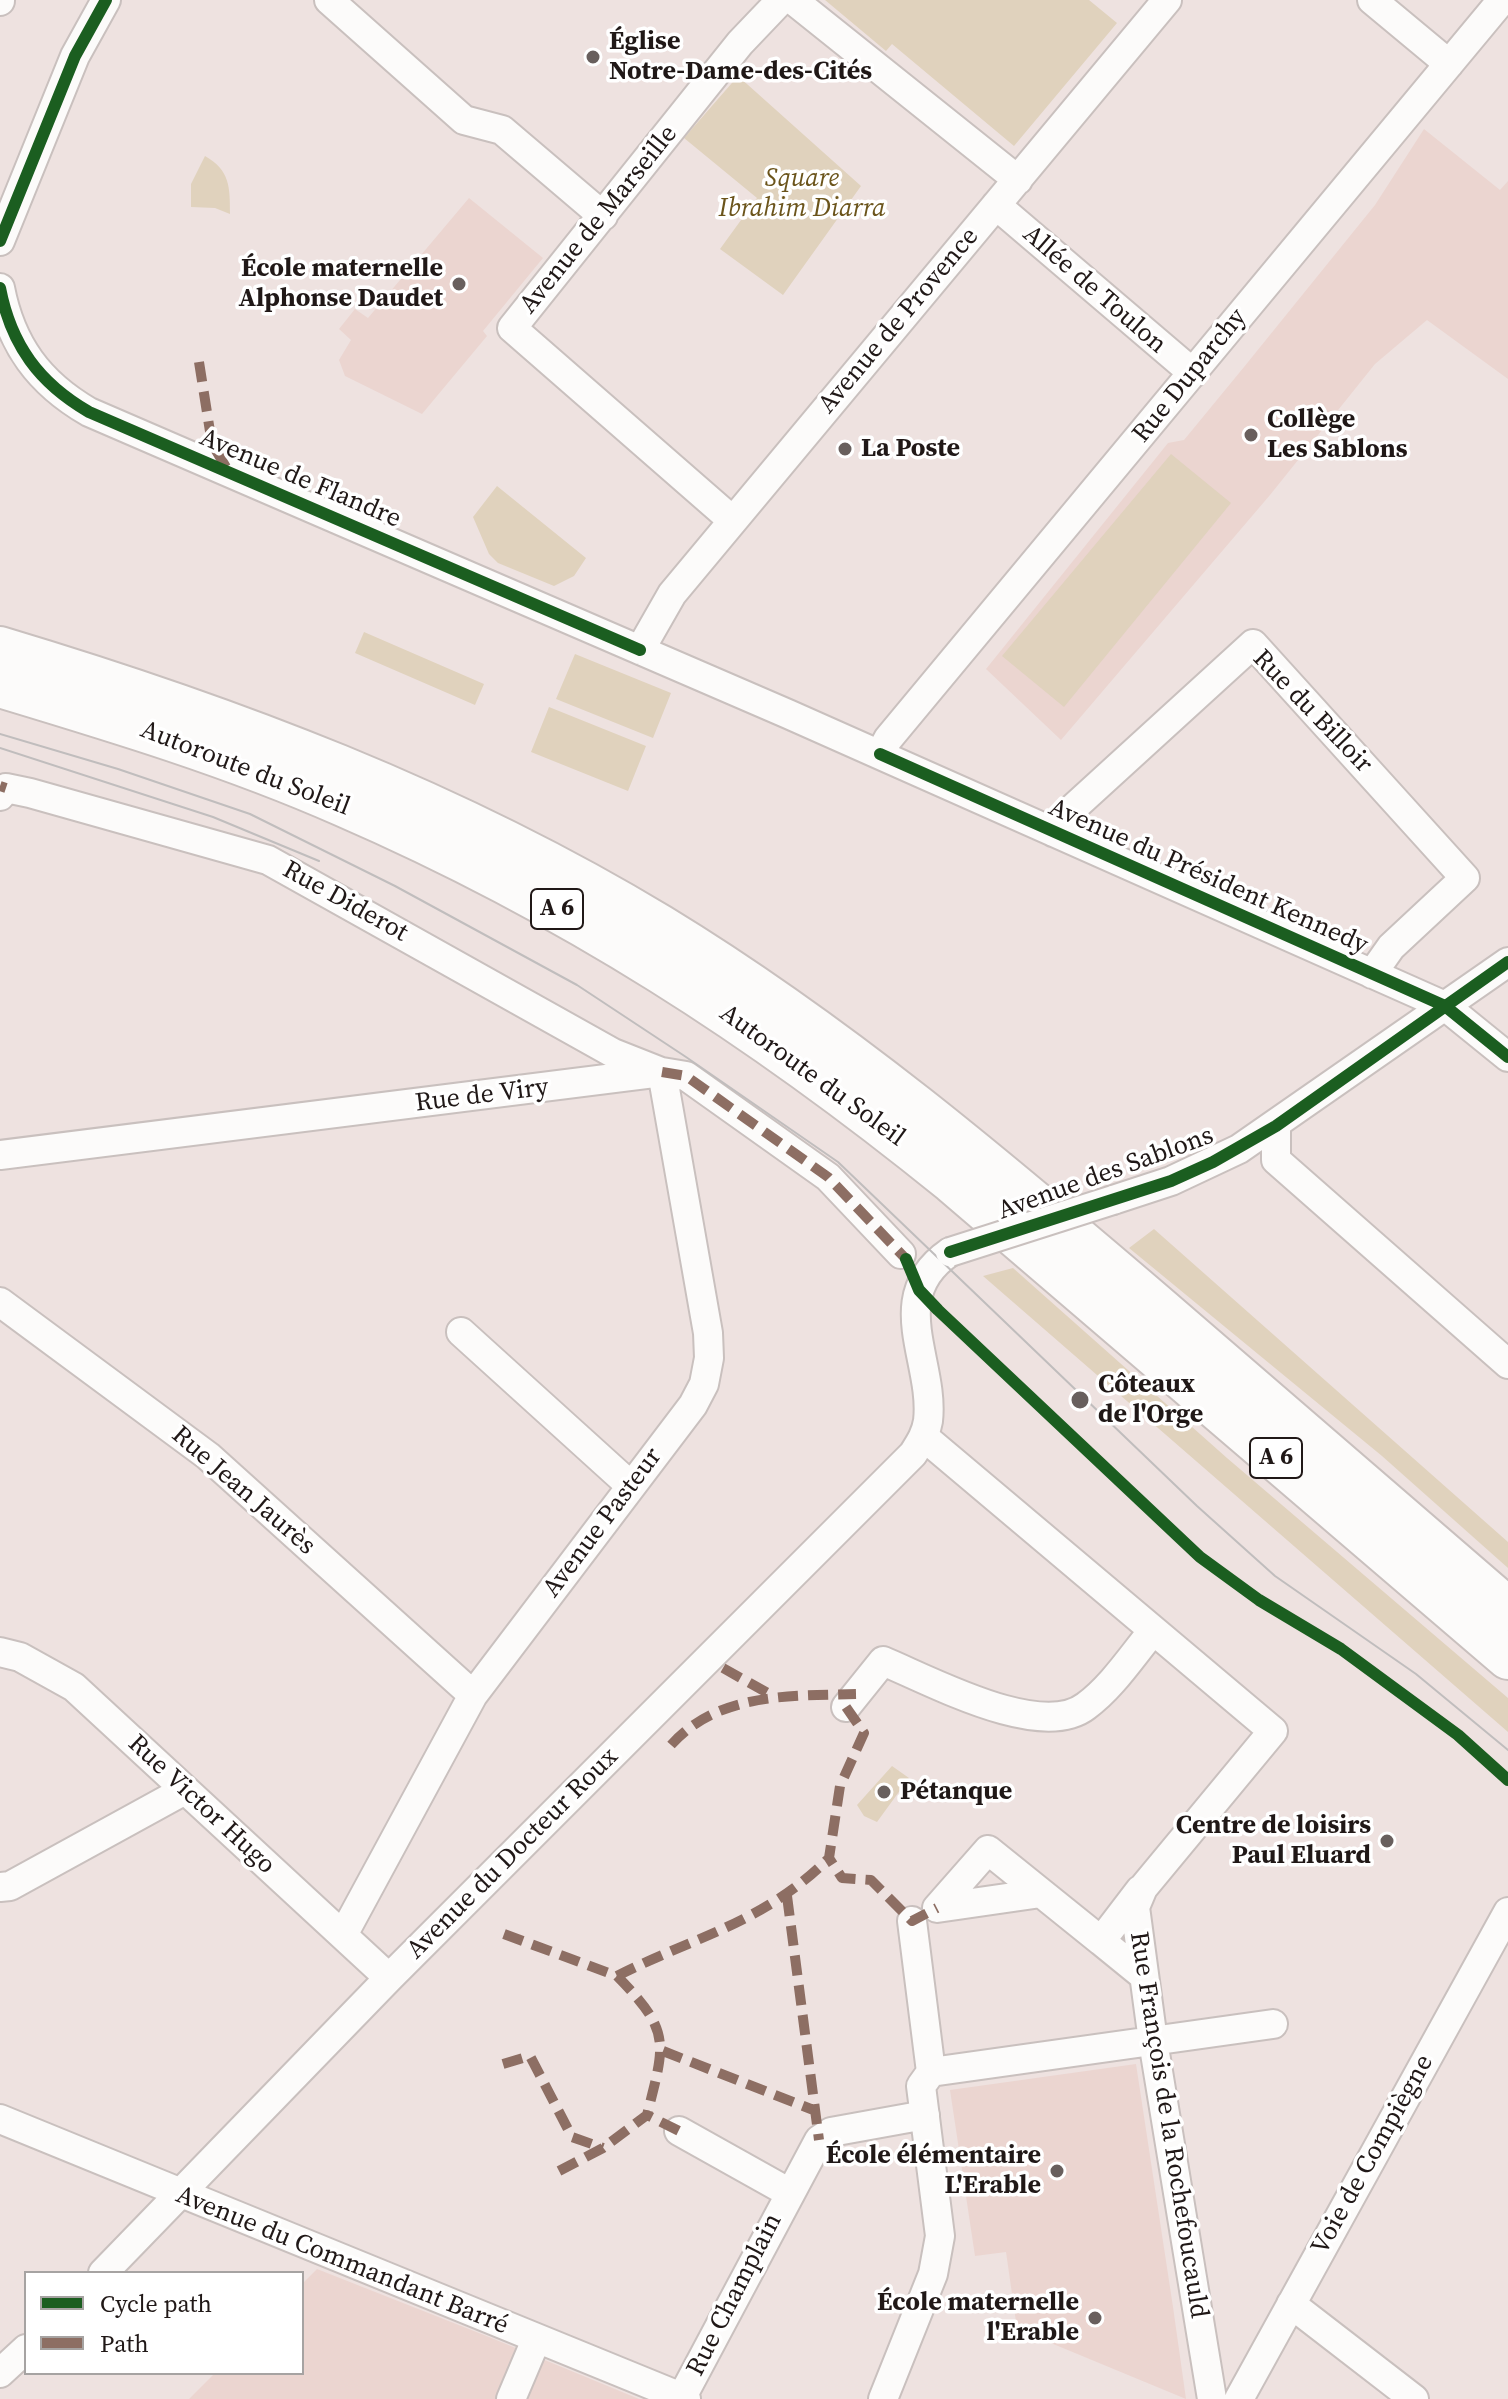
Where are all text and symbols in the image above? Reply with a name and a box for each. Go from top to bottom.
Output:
place label: Église Notre-Dame-des-Cités [609,26,872,88]
marker: Église Notre-Dame-des-Cités [584,48,602,66]
street label: Avenue de Marseille [513,120,685,320]
park label: Square Ibrahim Diarra [718,163,886,224]
street label: Allée de Toulon [1016,219,1172,361]
street label: Avenue de Provence [812,222,986,420]
place label: École maternelle Alphonse Daudet [238,253,443,314]
marker: École maternelle Alphonse Daudet [450,275,468,293]
street label: Rue Duparchy [1126,303,1254,449]
place label: Collège Les Sablons [1267,404,1408,466]
street label: Avenue de Flandre [195,423,405,535]
marker: Collège Les Sablons [1242,426,1260,444]
place label: La Poste [861,433,960,465]
marker: La Poste [836,440,854,458]
street label: Rue du Billoir [1245,644,1379,780]
street label: Autoroute du Soleil [136,715,354,823]
street label: Avenue du Président Kennedy [1044,792,1372,962]
street label: Rue Diderot [277,855,413,949]
road number: A 6 [531,889,583,929]
street label: Autoroute du Soleil [713,998,911,1154]
street label: Rue de Viry [414,1072,550,1120]
street label: Avenue des Sablons [994,1121,1218,1227]
place label: Côteaux de l'Orge [1098,1369,1203,1430]
marker: Côteaux de l'Orge [1069,1389,1091,1411]
street label: Rue Jean Jaurès [165,1420,321,1562]
road number: A 6 [1250,1438,1302,1478]
street label: Avenue Pasteur [537,1442,669,1604]
street label: Rue Victor Hugo [121,1729,281,1881]
street label: Avenue du Docteur Roux [401,1742,625,1966]
place label: Pétanque [900,1776,1012,1808]
marker: Pétanque [875,1783,893,1801]
place label: Centre de loisirs Paul Eluard [1176,1810,1371,1872]
marker: Centre de loisirs Paul Eluard [1378,1832,1396,1850]
street label: Rue François de la Rochefoucauld [1122,1929,1214,2321]
street label: Voie de Compiègne [1305,2050,1441,2260]
place label: École élémentaire L'Erable [826,2140,1041,2202]
marker: École élémentaire L'Erable [1048,2162,1066,2180]
street label: Avenue du Commandant Barré [171,2180,513,2342]
street label: Rue Champlain [681,2209,789,2381]
legend [24,2271,304,2375]
text: Cycle path [100,2287,212,2320]
place label: École maternelle l'Erable [877,2287,1079,2348]
marker: École maternelle l'Erable [1086,2309,1104,2327]
text: Path [100,2327,149,2360]

